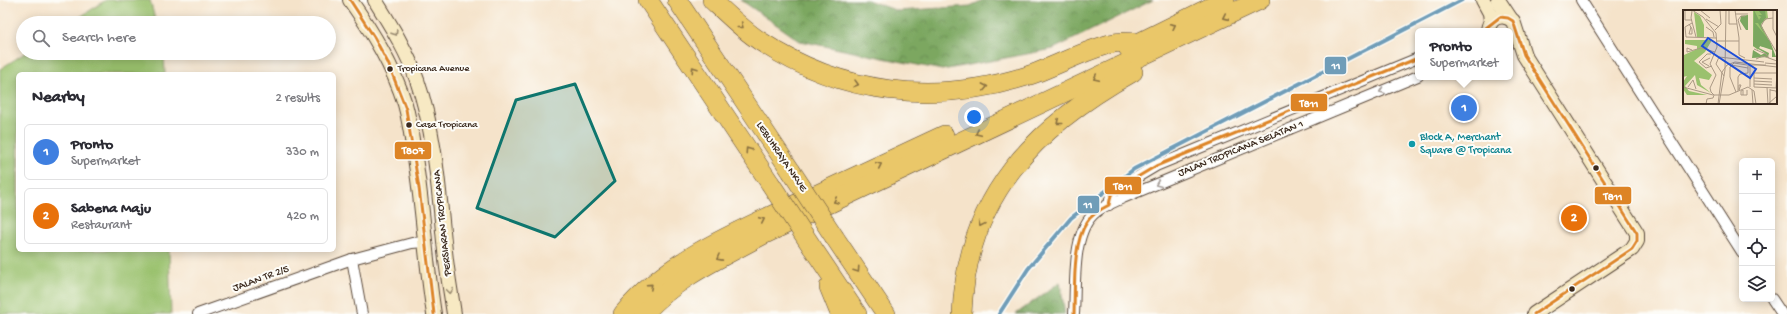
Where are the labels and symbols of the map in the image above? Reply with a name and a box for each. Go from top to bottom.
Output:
inset map [1683,10,1777,104]
one-way arrow [1222,12,1229,20]
one-way arrow [737,21,744,28]
one-way arrow [1169,23,1177,31]
one-way arrow [391,29,398,36]
line badge: 11 [1324,56,1347,75]
text: 11 [1331,61,1340,73]
place label: Tropicana Avenue [397,63,470,75]
marker: Tropicana Avenue [385,64,395,74]
one-way arrow [692,67,699,74]
one-way arrow [1093,73,1100,81]
one-way arrow [852,79,859,88]
one-way arrow [982,83,988,92]
one-way arrow [1378,87,1385,95]
line badge: T811 [1290,93,1328,112]
pin: 1 [1451,93,1477,123]
text: T811 [1298,99,1319,111]
your location [964,107,984,127]
one-way arrow [1056,117,1063,124]
street label: JALAN TROPICANA SELATAN 1 [1177,118,1305,180]
place label: Casa Tropicana [416,119,478,131]
marker: Casa Tropicana [404,120,414,130]
street label: LEBUHRAYA NKVE [753,120,809,195]
one-way arrow [975,128,983,136]
place label: Block A, Merchant Square @ Tropicana [1419,132,1512,157]
marker: Block A, Merchant Square @ Tropicana [1407,139,1417,149]
line badge: T807 [394,141,432,160]
text: T807 [401,146,425,158]
one-way arrow [745,147,753,154]
one-way arrow [875,162,883,170]
unlabelled marker [1591,163,1601,173]
street label: PERSIARAN TROPICANA [431,169,455,278]
line badge: T811 [1104,176,1142,195]
one-way arrow [1155,179,1162,187]
text: T811 [1112,182,1133,194]
line badge: T811 [1594,186,1632,205]
text: T811 [1602,192,1623,204]
line badge: 11 [1077,195,1100,214]
one-way arrow [832,196,840,204]
text: 11 [1083,200,1092,212]
pin: 2 [1561,203,1587,233]
one-way arrow [757,217,765,225]
one-way arrow [978,220,986,228]
one-way arrow [716,254,723,261]
street label: JALAN TR 2/5 [231,263,291,295]
one-way arrow [852,266,859,273]
one-way arrow [645,283,653,291]
unlabelled marker [1567,284,1577,294]
one-way arrow [446,288,455,294]

